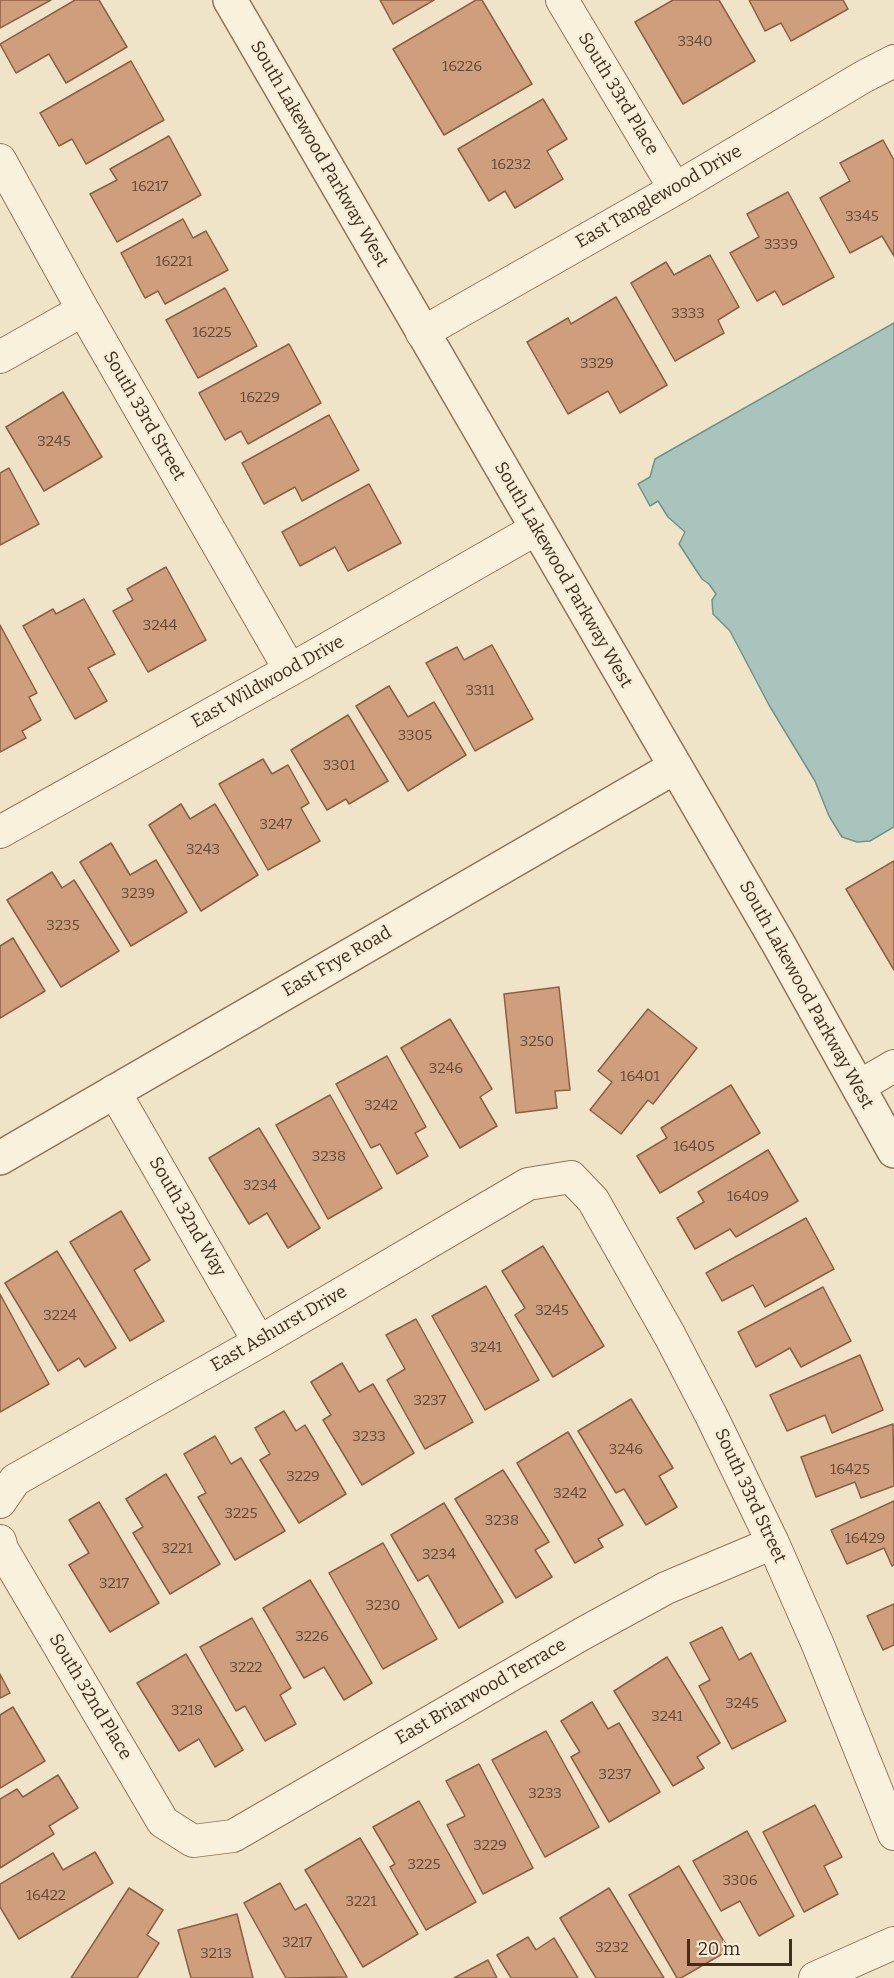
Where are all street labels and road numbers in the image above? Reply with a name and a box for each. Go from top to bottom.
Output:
street label: South 33rd Place [573,29,663,159]
street label: South Lakewood Parkway West [245,37,393,271]
street label: East Tanglewood Drive [572,141,746,253]
street label: South 33rd Street [98,348,190,484]
street label: South Lakewood Parkway West [489,458,637,692]
street label: East Wildwood Drive [188,631,348,733]
street label: South Lakewood Parkway West [734,877,878,1113]
street label: East Frye Road [279,922,395,1002]
street label: South 32nd Way [144,1153,230,1281]
street label: East Ashurst Drive [207,1281,351,1377]
street label: South 33rd Street [709,1425,791,1567]
street label: South 32nd Place [44,1630,136,1764]
street label: East Briarwood Terrace [392,1634,570,1750]

